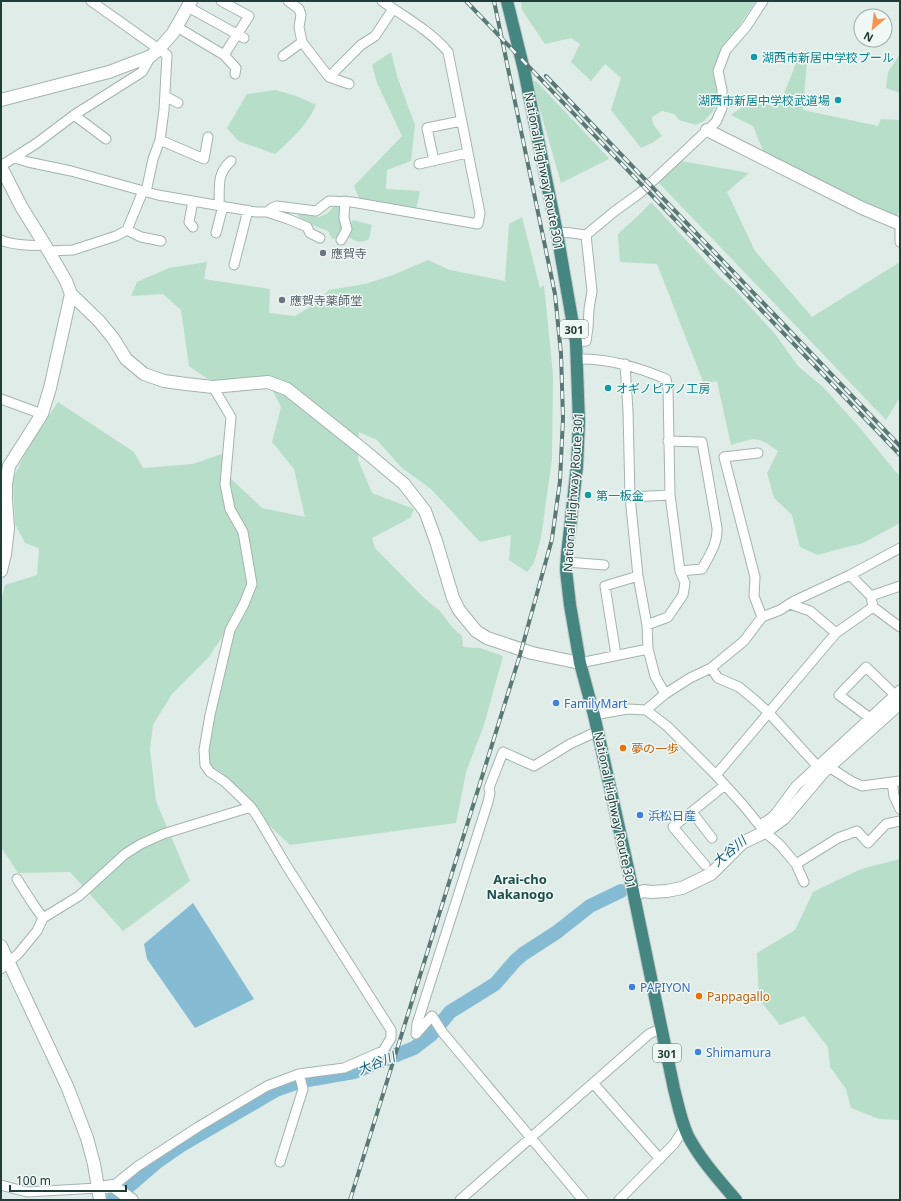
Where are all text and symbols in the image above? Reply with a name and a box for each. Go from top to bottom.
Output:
north arrow [853,8,893,48]
text: N [861,29,876,46]
place label: 湖西市新居中学校プール [762,49,894,66]
marker: 湖西市新居中学校プール [749,52,759,62]
street label: National Highway Route 301 [520,91,568,251]
place label: 湖西市新居中学校武道場 [698,92,830,109]
marker: 湖西市新居中学校武道場 [833,95,843,105]
place label: 應賀寺 [331,245,367,262]
marker: 應賀寺 [318,248,328,258]
place label: 應賀寺薬師堂 [290,292,362,309]
marker: 應賀寺薬師堂 [277,295,287,305]
road number: 301 [560,320,588,338]
place label: オギノピアノ工房 [616,380,710,397]
marker: オギノピアノ工房 [603,383,613,393]
street label: National Highway Route 301 [559,412,587,572]
place label: 第一板金 [596,487,644,504]
marker: 第一板金 [583,490,593,500]
place label: FamilyMart [564,695,628,712]
marker: FamilyMart [551,698,561,708]
street label: National Highway Route 301 [590,730,640,890]
place label: 夢の一歩 [631,740,679,757]
marker: 夢の一歩 [618,743,628,753]
place label: 浜松日産 [648,807,696,824]
marker: 浜松日産 [635,810,645,820]
water label: 大谷川 [708,830,751,870]
district label: Arai-cho Nakanogo [486,870,554,903]
place label: PAPIYON [640,979,691,996]
marker: PAPIYON [627,982,637,992]
place label: Pappagallo [707,988,770,1005]
marker: Pappagallo [694,991,704,1001]
road number: 301 [653,1044,681,1062]
place label: Shimamura [706,1044,771,1061]
water label: 大谷川 [355,1047,399,1079]
marker: Shimamura [693,1047,703,1057]
scale bar [10,1167,126,1193]
text: 100 m [16,1172,51,1189]

